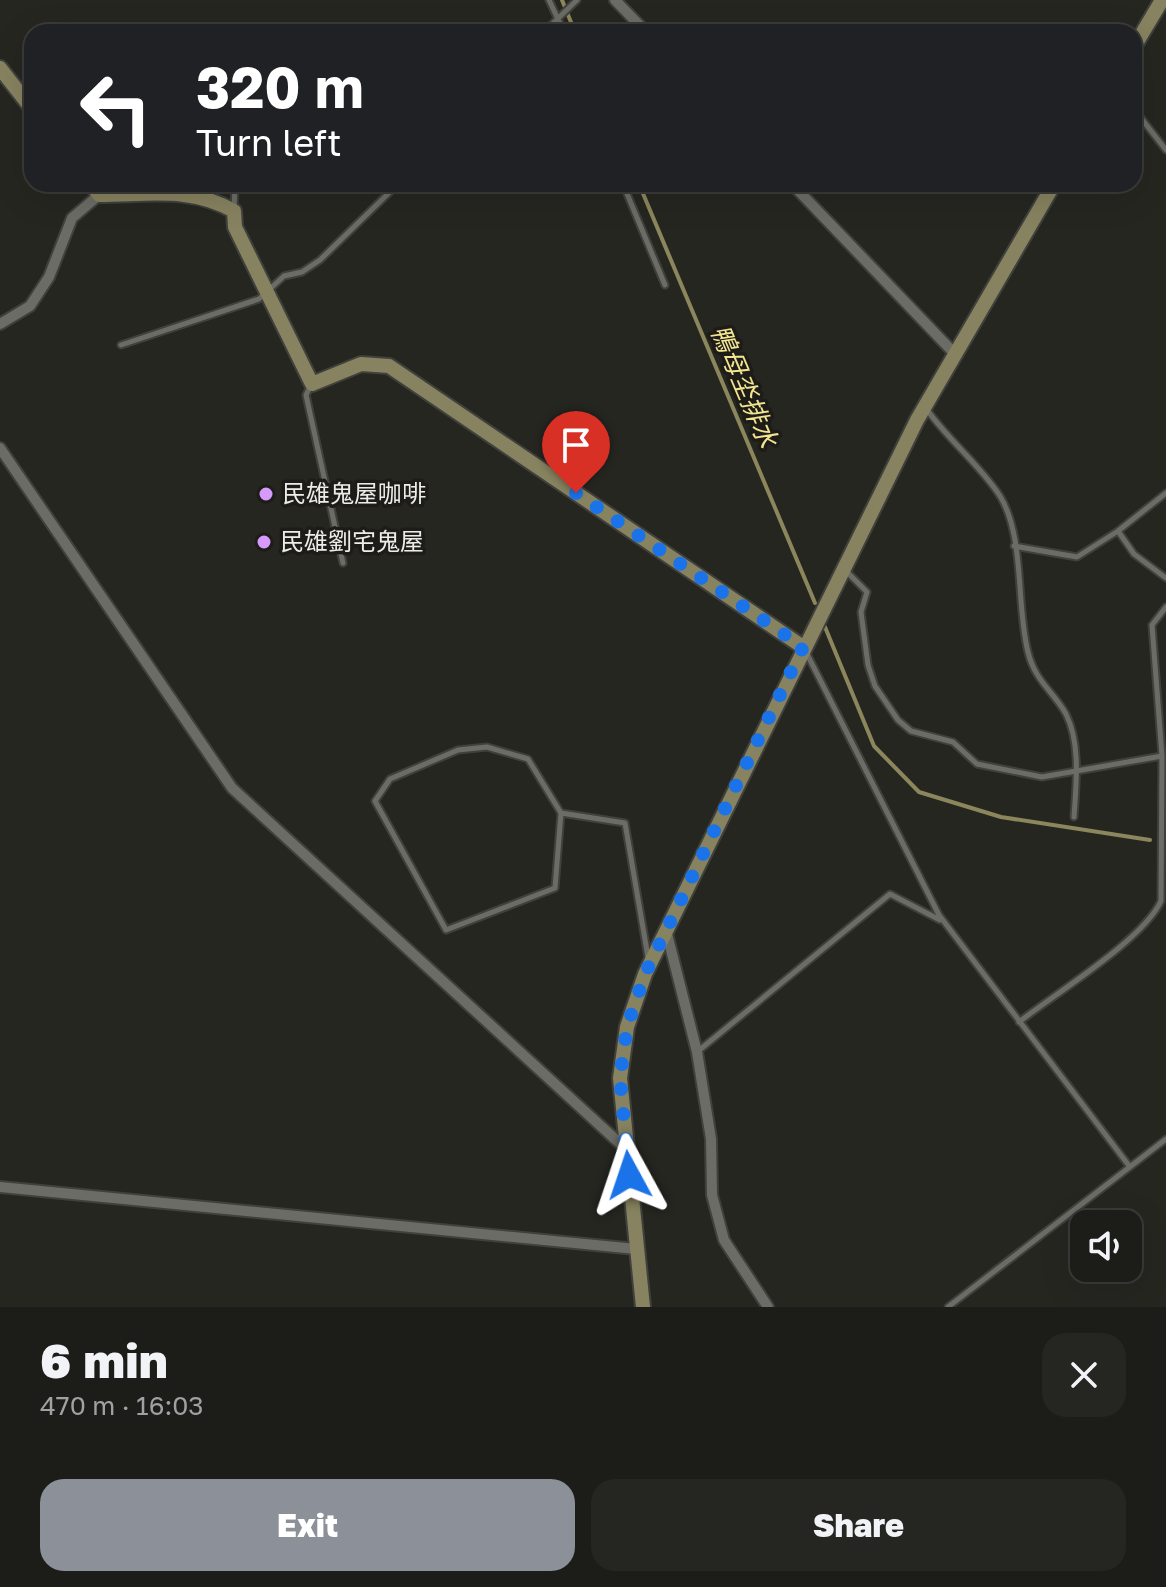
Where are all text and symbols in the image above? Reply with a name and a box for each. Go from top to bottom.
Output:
text: 320 m [196,53,364,120]
icon: left [64,56,168,160]
text: Turn left [196,121,342,164]
water label: 鴨母坔排水 [705,320,785,453]
pin [542,411,610,493]
icon: arrive [554,423,598,467]
place label: 民雄鬼屋咖啡 [282,478,426,507]
marker: 民雄鬼屋咖啡 [257,485,275,503]
place label: 民雄劉宅鬼屋 [280,526,424,555]
marker: 民雄劉宅鬼屋 [255,533,273,551]
position arrow [587,1133,671,1217]
map controls [1070,1210,1142,1282]
button: sound [1070,1210,1142,1282]
text: 6 min [40,1331,168,1389]
button: close [1042,1333,1126,1417]
text: 470 m · 16:03 [40,1390,204,1421]
button: Exit [40,1479,575,1571]
button: Share [591,1479,1126,1571]

